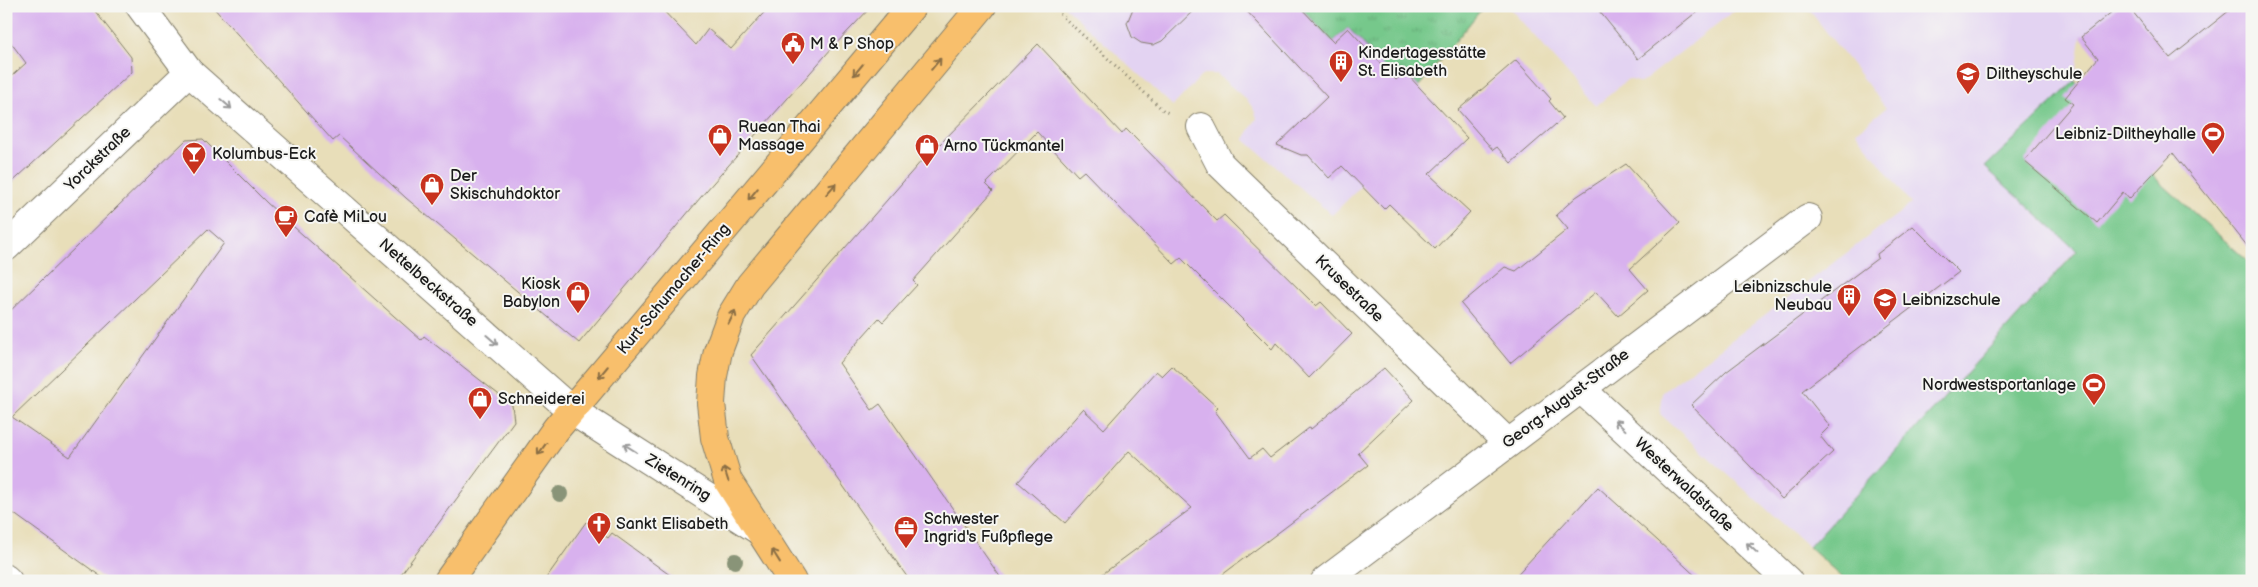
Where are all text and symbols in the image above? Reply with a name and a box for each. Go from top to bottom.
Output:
public building icon: M & P Shop [780,31,806,65]
place label: M & P Shop [810,35,894,54]
place label: Kindertagesstätte St. Elisabeth [1358,44,1487,81]
building icon: Kindertagesstätte St. Elisabeth [1328,49,1354,83]
one-way arrow [930,58,941,71]
school or university icon: Diltheyschule [1955,61,1981,95]
one-way arrow [852,64,863,77]
place label: Diltheyschule [1986,65,2083,84]
one-way arrow [219,99,232,110]
place label: Ruean Thai Massage [738,118,821,155]
sports icon: Leibniz-Diltheyhalle [2200,121,2226,155]
street label: Yorckstraße [60,122,135,196]
shop icon: Ruean Thai Massage [707,123,733,157]
place label: Leibniz-Diltheyhalle [2055,125,2197,144]
shop icon: Arno Tückmantel [914,133,940,167]
place label: Arno Tückmantel [944,137,1064,156]
bar icon: Kolumbus-Eck [181,141,207,175]
place label: Kolumbus-Eck [212,145,316,164]
place label: Der Skischuhdoktor [450,167,560,204]
shop icon: Der Skischuhdoktor [419,172,445,206]
one-way arrow [825,182,837,195]
one-way arrow [747,188,759,201]
cafe icon: Cafè MiLou [273,204,299,238]
place label: Cafè MiLou [304,208,387,227]
street label: Kurt-Schumacher-Ring [614,220,734,358]
street label: Nettelbeckstraße [375,235,482,331]
street label: Krusestraße [1311,252,1388,327]
place label: Kiosk Babylon [502,275,560,312]
place label: Leibnizschule Neubau [1734,278,1833,315]
shop icon: Kiosk Babylon [565,280,591,314]
building icon: Leibnizschule Neubau [1836,283,1862,317]
school or university icon: Leibnizschule [1872,287,1898,321]
place label: Leibnizschule [1902,291,2001,310]
one-way arrow [728,310,737,325]
one-way arrow [485,334,498,345]
street label: Georg-August-Straße [1499,345,1634,453]
one-way arrow [598,365,609,378]
sports icon: Nordwestsportanlage [2081,372,2107,406]
place label: Nordwestsportanlage [1922,376,2077,395]
shop icon: Schneiderei [467,386,493,420]
place label: Schneiderei [498,390,585,409]
one-way arrow [1614,419,1627,431]
street label: Westerwaldstraße [1630,434,1738,536]
one-way arrow [537,441,547,455]
one-way arrow [624,443,638,453]
street label: Zietenring [641,450,714,506]
one-way arrow [721,467,730,482]
place label: Schwester Ingrid's Fußpflege [924,510,1053,547]
church icon: Sankt Elisabeth [586,511,612,545]
place label: Sankt Elisabeth [616,515,729,534]
office icon: Schwester Ingrid's Fußpflege [893,515,919,549]
one-way arrow [1746,542,1759,554]
one-way arrow [771,549,781,563]

